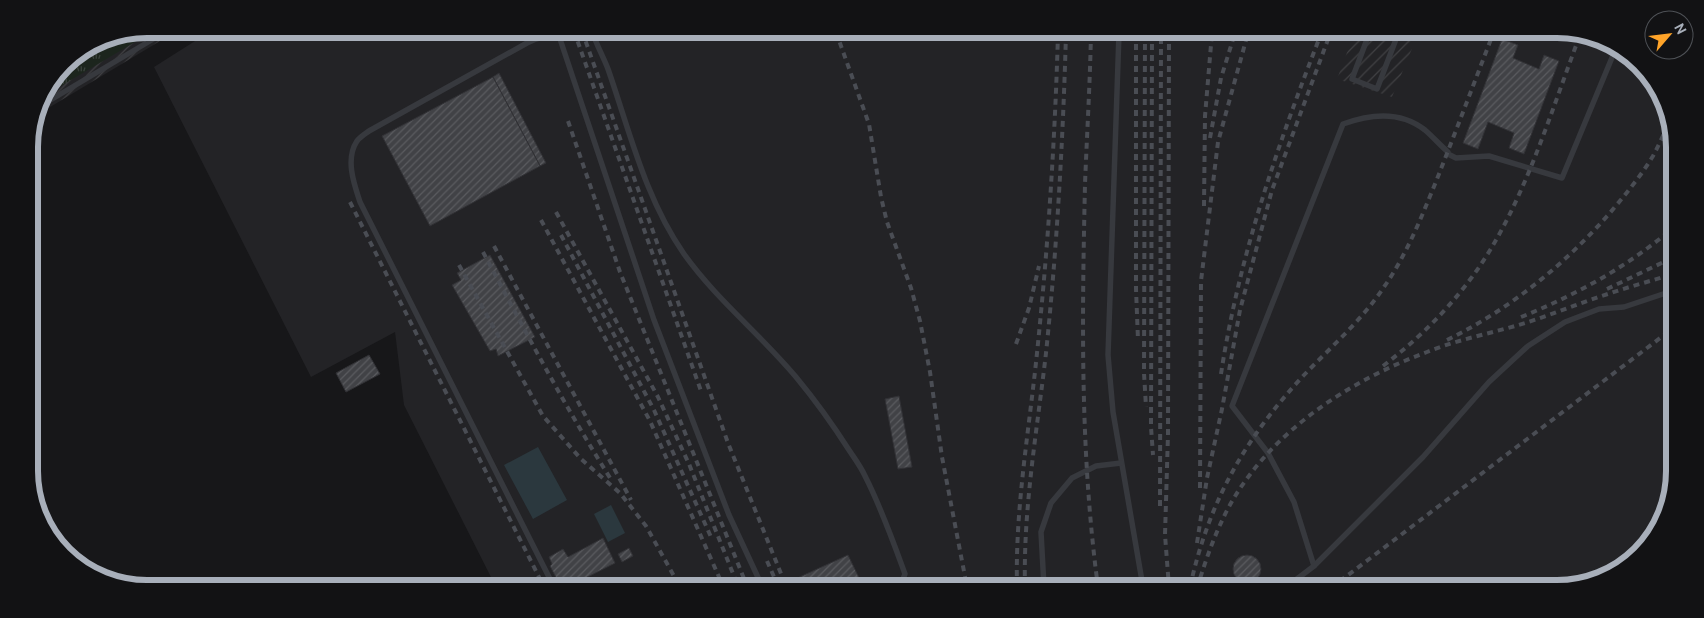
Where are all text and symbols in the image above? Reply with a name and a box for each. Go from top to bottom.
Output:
north arrow [1644,10,1694,60]
text: N [1670,20,1691,37]

